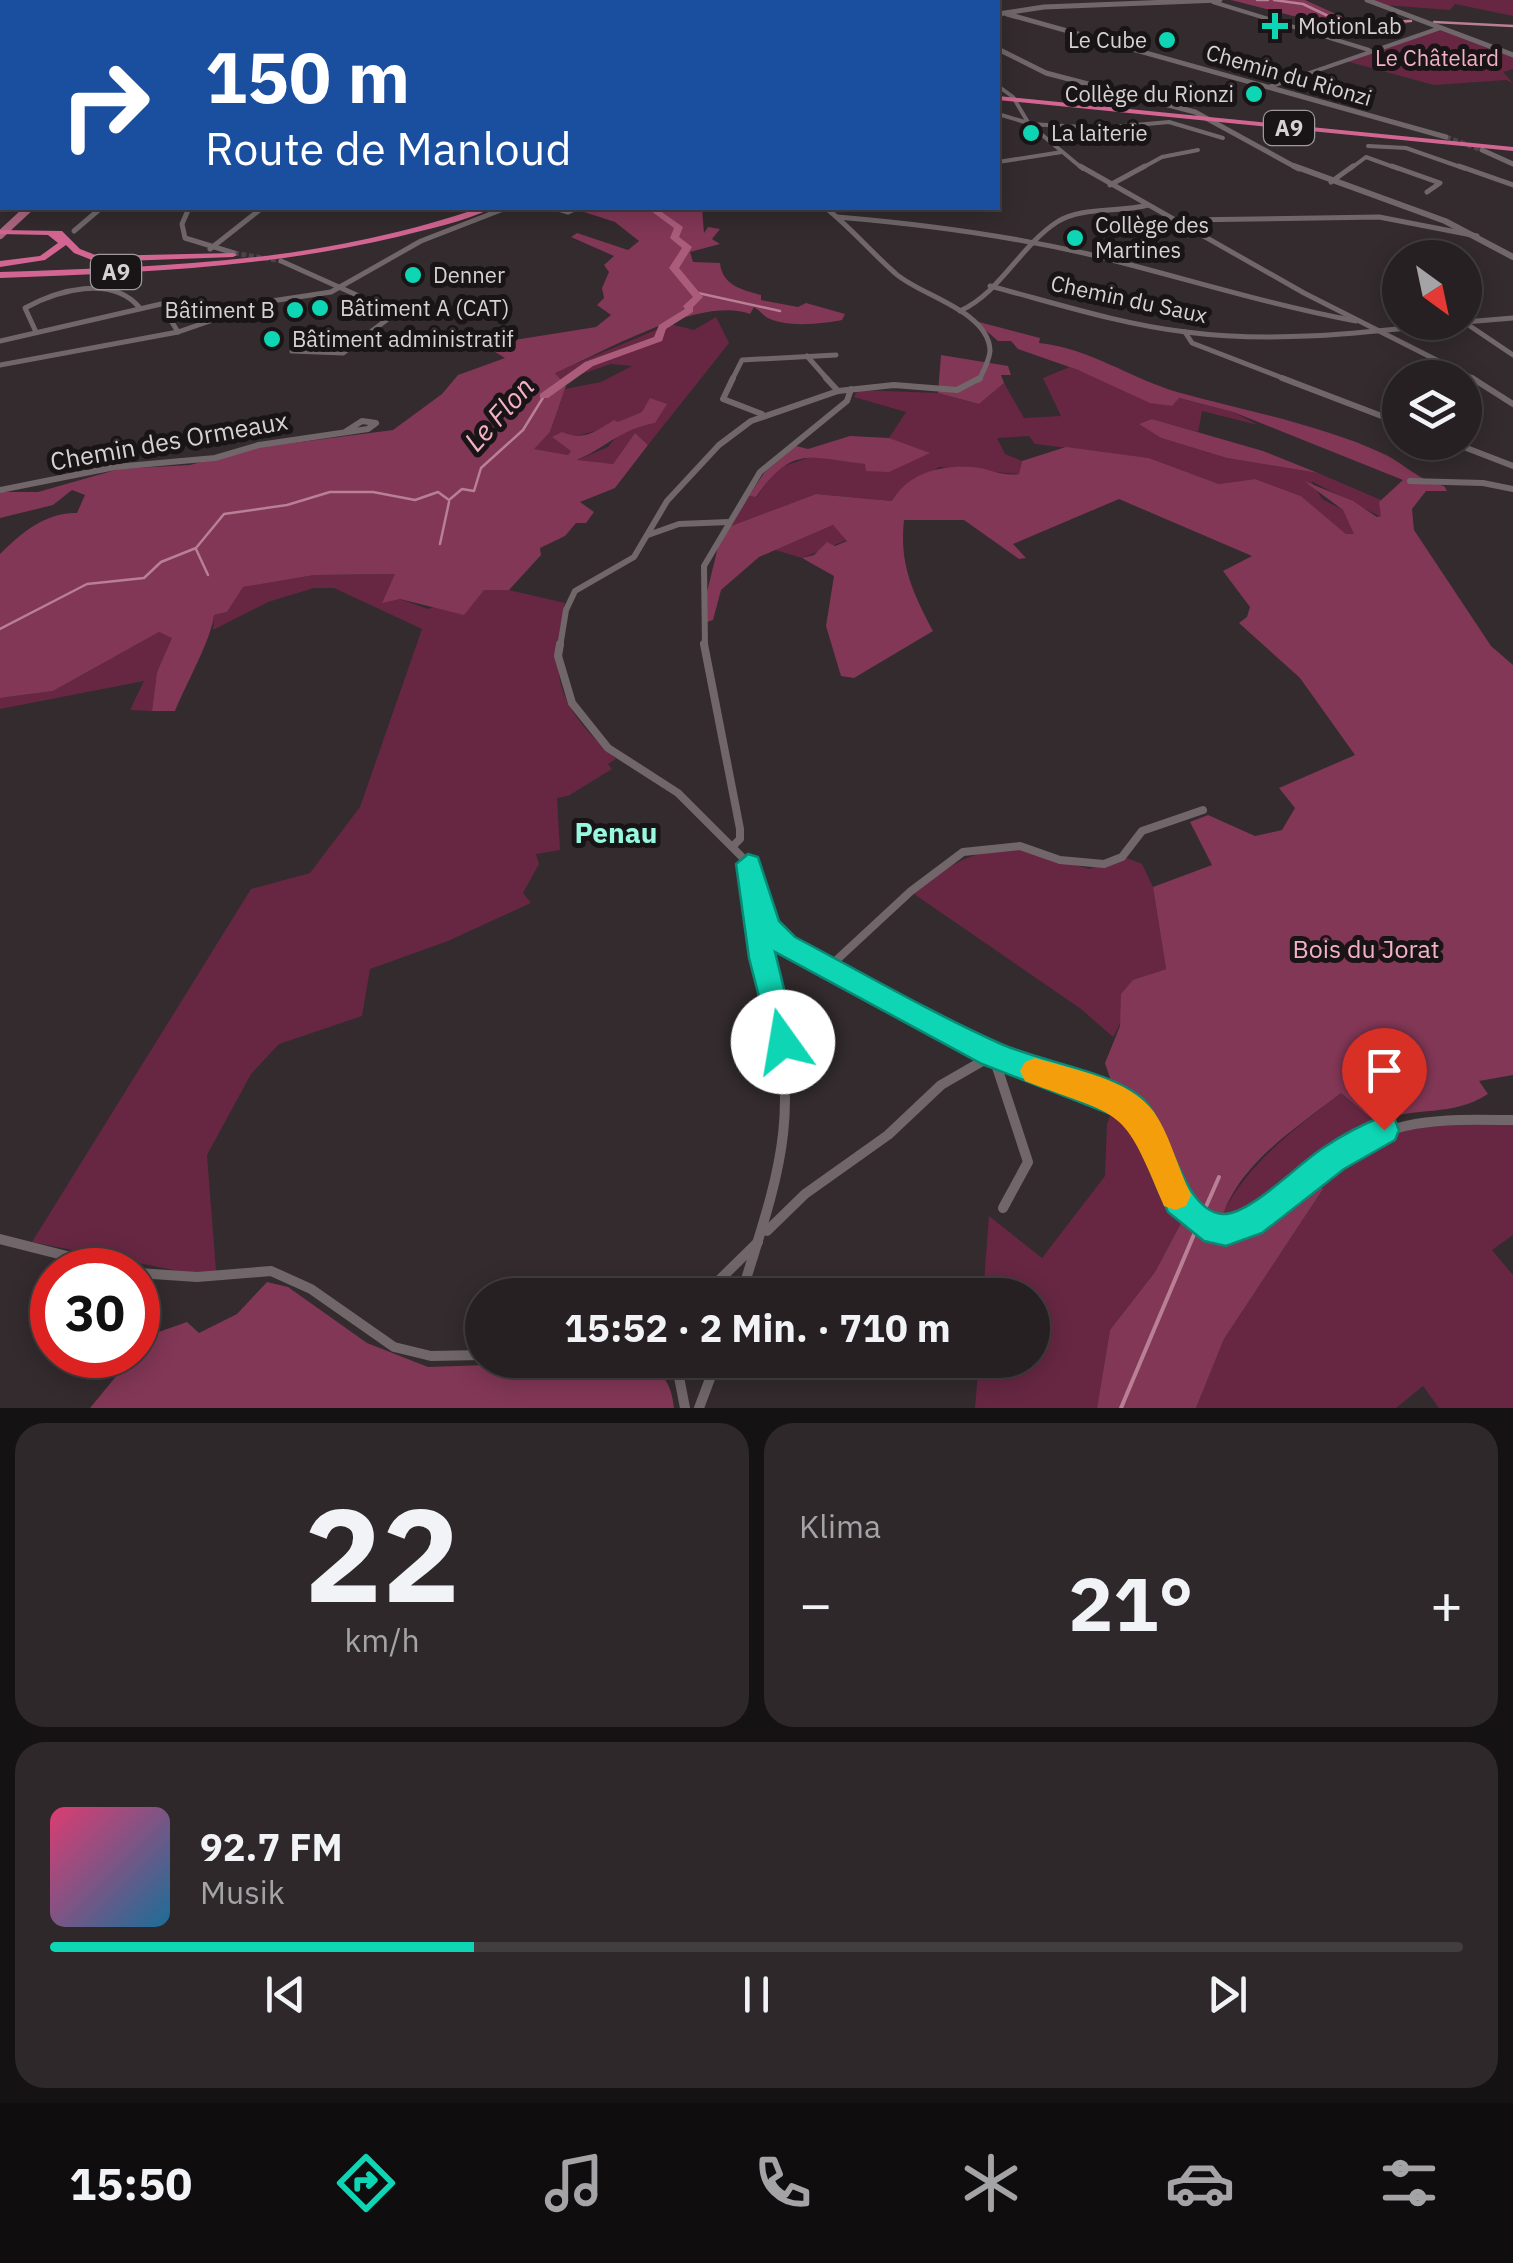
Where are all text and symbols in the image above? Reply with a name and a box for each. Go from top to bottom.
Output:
place label: MotionLab [1298,11,1402,40]
marker: MotionLab [1262,13,1288,39]
place label: Le Cube [1068,25,1147,54]
marker: Le Cube [1156,29,1178,51]
text: 150 m [205,31,410,122]
street label: Chemin du Rionzi [1203,37,1375,112]
icon: right [40,40,170,170]
park label: Le Châtelard [1375,43,1499,72]
place label: Collège du Rionzi [1065,79,1234,108]
marker: Collège du Rionzi [1243,83,1265,105]
road number: A9 [1264,111,1314,145]
place label: La laiterie [1051,118,1148,147]
text: Route de Manloud [205,119,571,177]
marker: La laiterie [1020,122,1042,144]
place label: Collège des Martines [1095,210,1209,264]
marker: Collège des Martines [1064,227,1086,249]
north arrow [1382,240,1482,340]
map controls [1382,240,1482,460]
road number: A9 [91,255,141,289]
place label: Denner [433,260,505,289]
marker: Denner [402,264,424,286]
street label: Chemin du Saux [1048,268,1210,329]
place label: Bâtiment A (CAT) [340,293,509,322]
place label: Bâtiment B [165,295,275,324]
marker: Bâtiment A (CAT) [309,297,331,319]
marker: Bâtiment B [284,299,306,321]
place label: Bâtiment administratif [292,324,514,353]
marker: Bâtiment administratif [261,328,283,350]
button: layers [1382,360,1482,460]
water label: Le Flon [455,369,542,459]
street label: Chemin des Ormeaux [48,403,291,478]
district label: Penau [575,814,657,851]
park label: Bois du Jorat [1292,932,1440,965]
position arrow [731,990,835,1094]
pin [1342,1028,1427,1131]
icon: arrive [1357,1043,1412,1098]
speed limit sign: 30 [30,1248,160,1378]
text: 15:52 · 2 Min. · 710 m [564,1303,951,1352]
text: 22 [304,1469,460,1638]
text: Klima [799,1505,881,1547]
text: 21° [1068,1554,1194,1652]
text: − [799,1568,832,1639]
text: + [1430,1568,1463,1639]
text: km/h [344,1619,420,1661]
text: 92.7 FM [200,1822,343,1871]
text: Musik [200,1871,285,1913]
icon: previous [258,1967,313,2022]
icon: pause [729,1967,784,2022]
icon: next [1200,1967,1255,2022]
icon: directions [331,2148,401,2218]
icon: music [539,2148,609,2218]
icon: phone [748,2148,818,2218]
icon: climate [956,2148,1026,2218]
icon: car [1165,2148,1235,2218]
icon: filters [1374,2148,1444,2218]
text: 15:50 [69,2154,192,2212]

